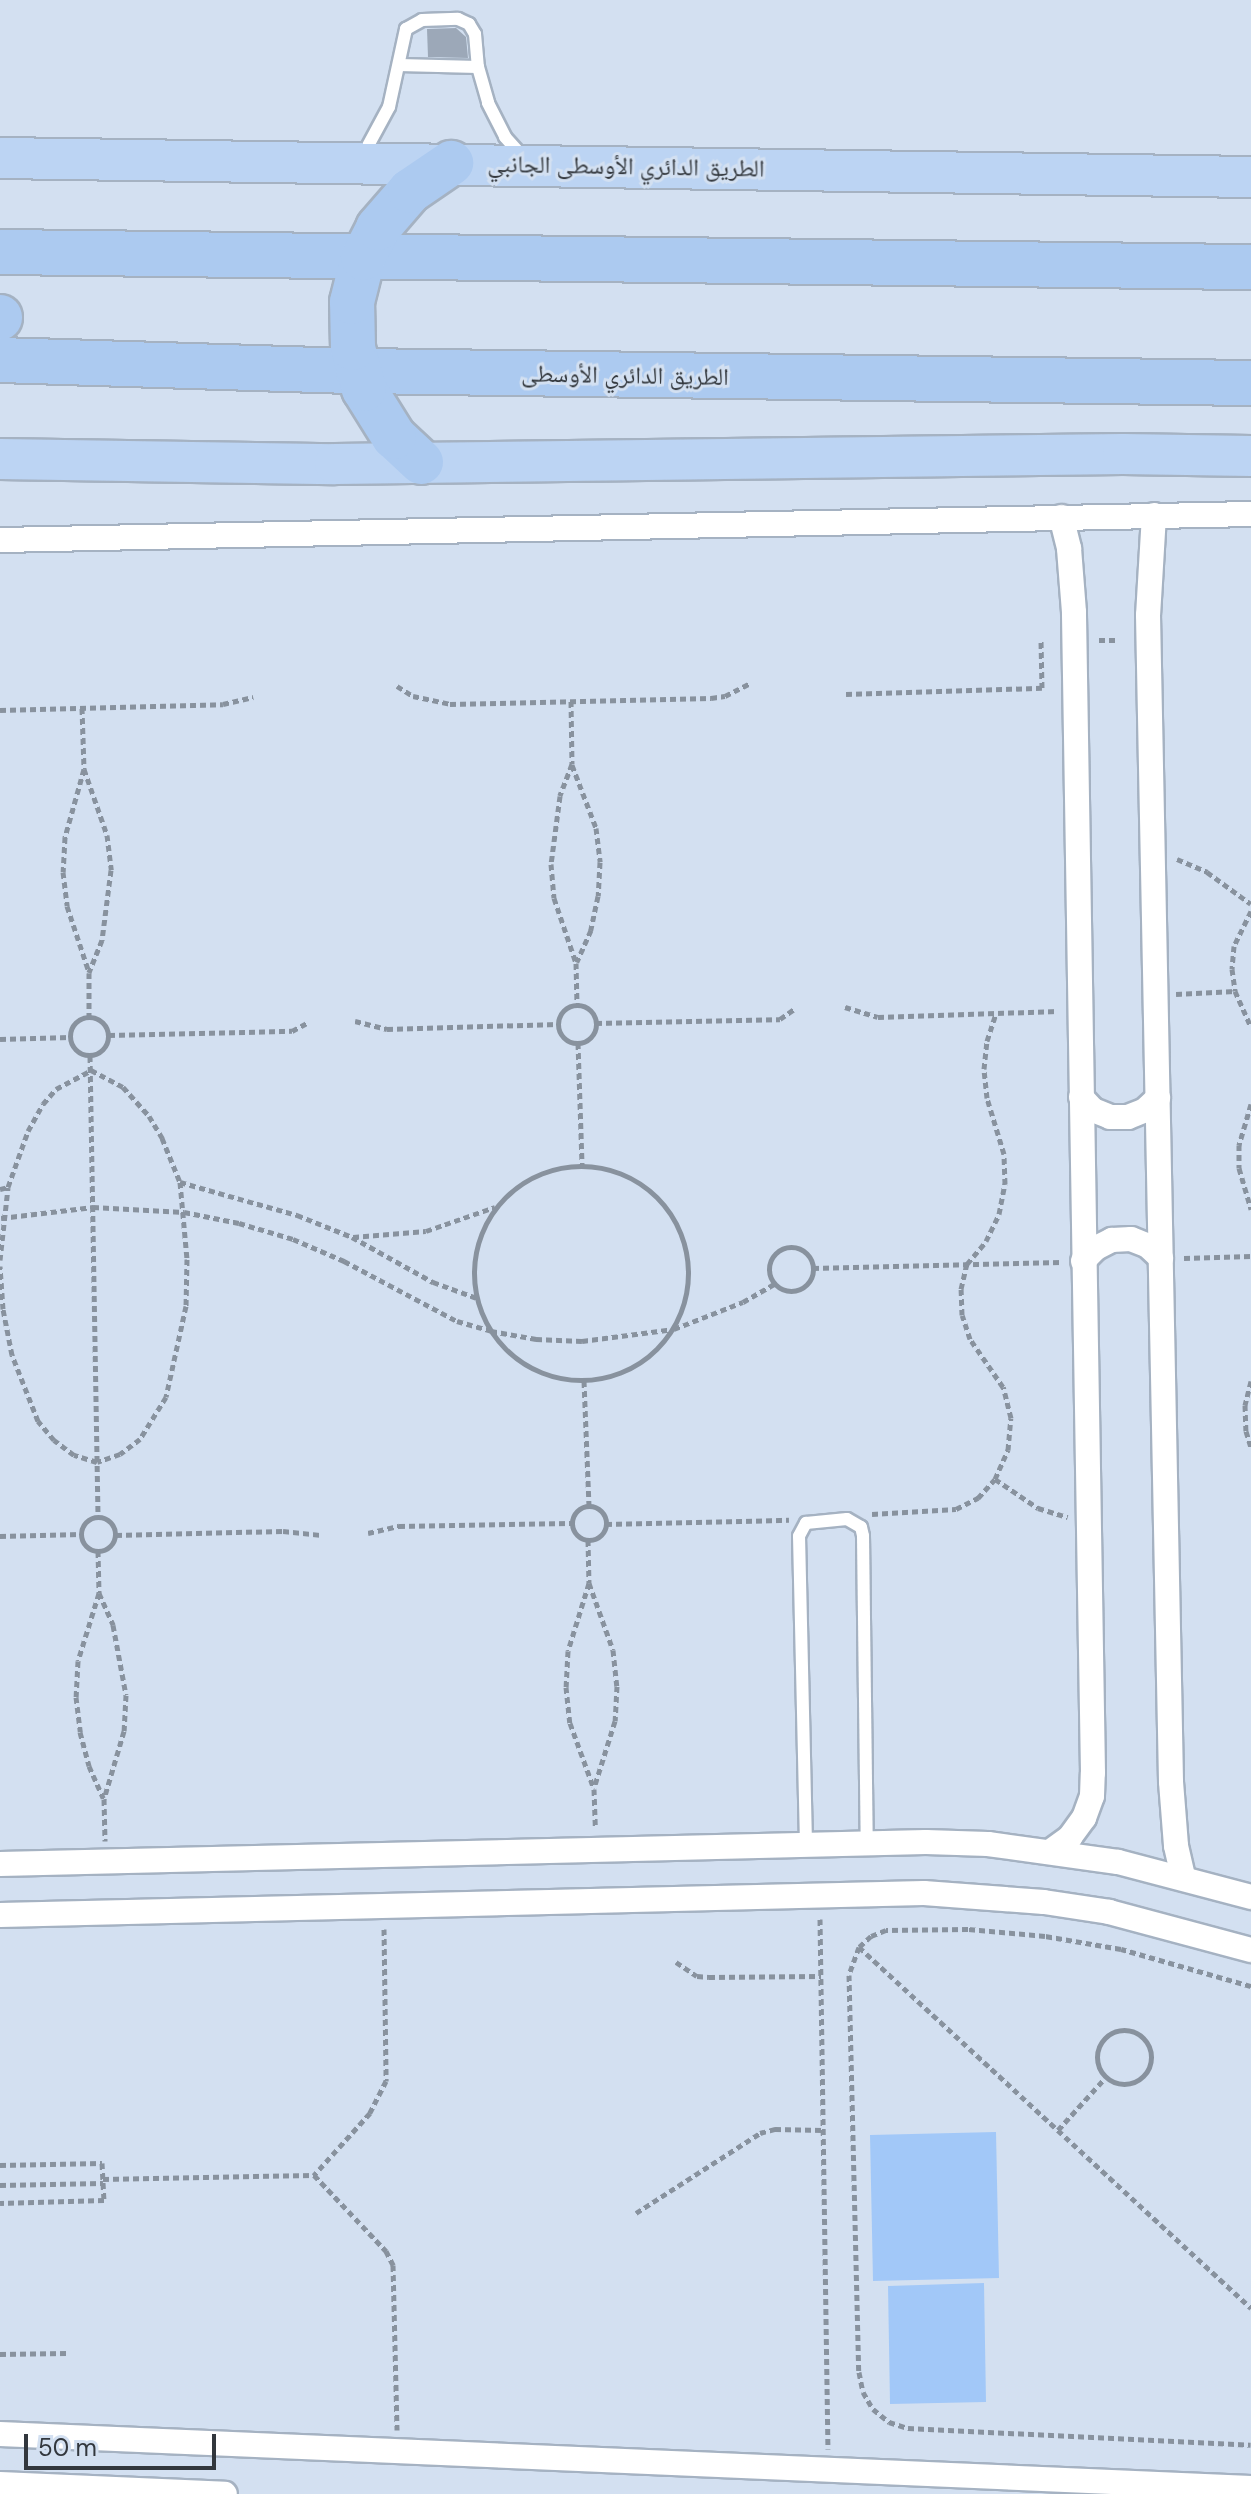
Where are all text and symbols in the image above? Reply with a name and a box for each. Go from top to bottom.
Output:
street label: الطريق الدائري الأوسطى الجانبي [487,149,765,183]
street label: الطريق الدائري الأوسطى [521,359,729,391]
scale bar [28,2418,220,2468]
text: 50 m [38,2432,97,2463]

